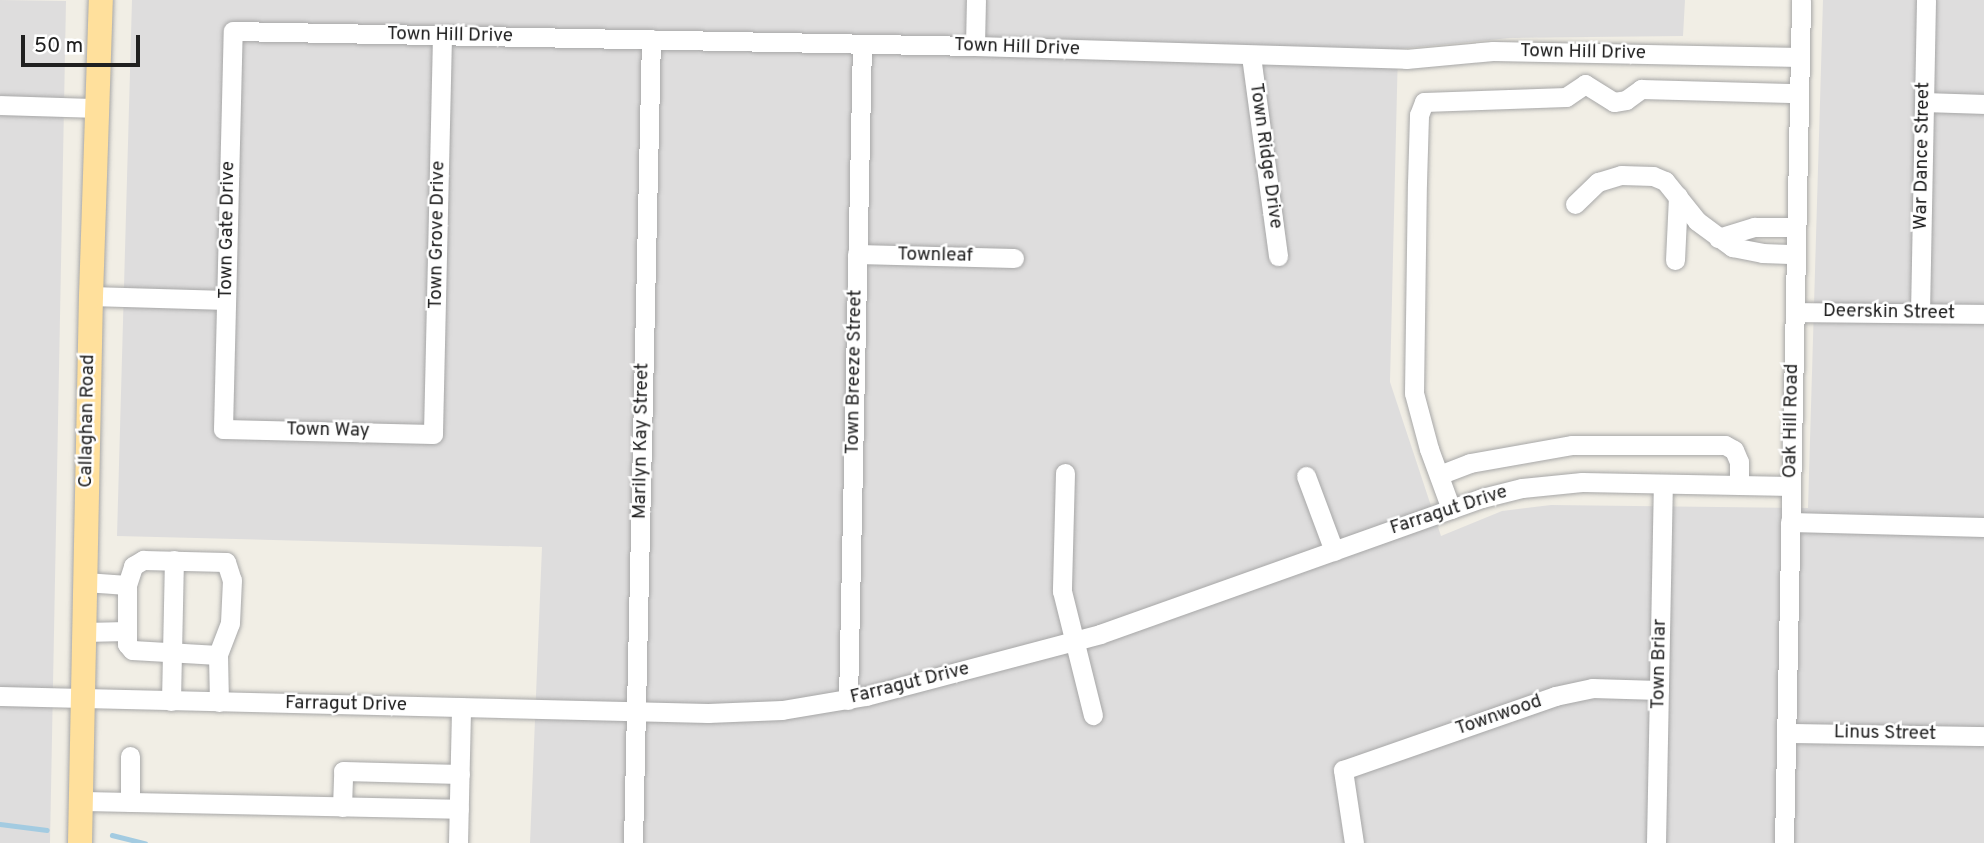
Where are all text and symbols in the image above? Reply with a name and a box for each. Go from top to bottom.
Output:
scale bar [24,21,144,65]
street label: Town Hill Drive [387,24,513,48]
text: 50 m [34,33,83,60]
street label: Town Hill Drive [954,34,1080,62]
street label: Town Hill Drive [1520,41,1646,65]
street label: Town Ridge Drive [1243,82,1287,230]
street label: War Dance Street [1910,82,1936,230]
street label: Town Gate Drive [215,161,241,299]
street label: Town Grove Drive [425,161,451,309]
street label: Townleaf [897,244,973,268]
street label: Town Breeze Street [842,289,868,455]
street label: Deerskin Street [1823,300,1955,326]
street label: Callaghan Road [75,354,101,488]
street label: Marilyn Kay Street [629,363,655,519]
street label: Oak Hill Road [1780,364,1804,478]
street label: Town Way [286,419,370,443]
street label: Farragut Drive [1387,481,1511,541]
street label: Town Briar [1648,618,1672,710]
street label: Farragut Drive [848,658,972,710]
street label: Townwood [1453,691,1545,741]
street label: Farragut Drive [285,693,407,717]
street label: Linus Street [1834,722,1936,746]

